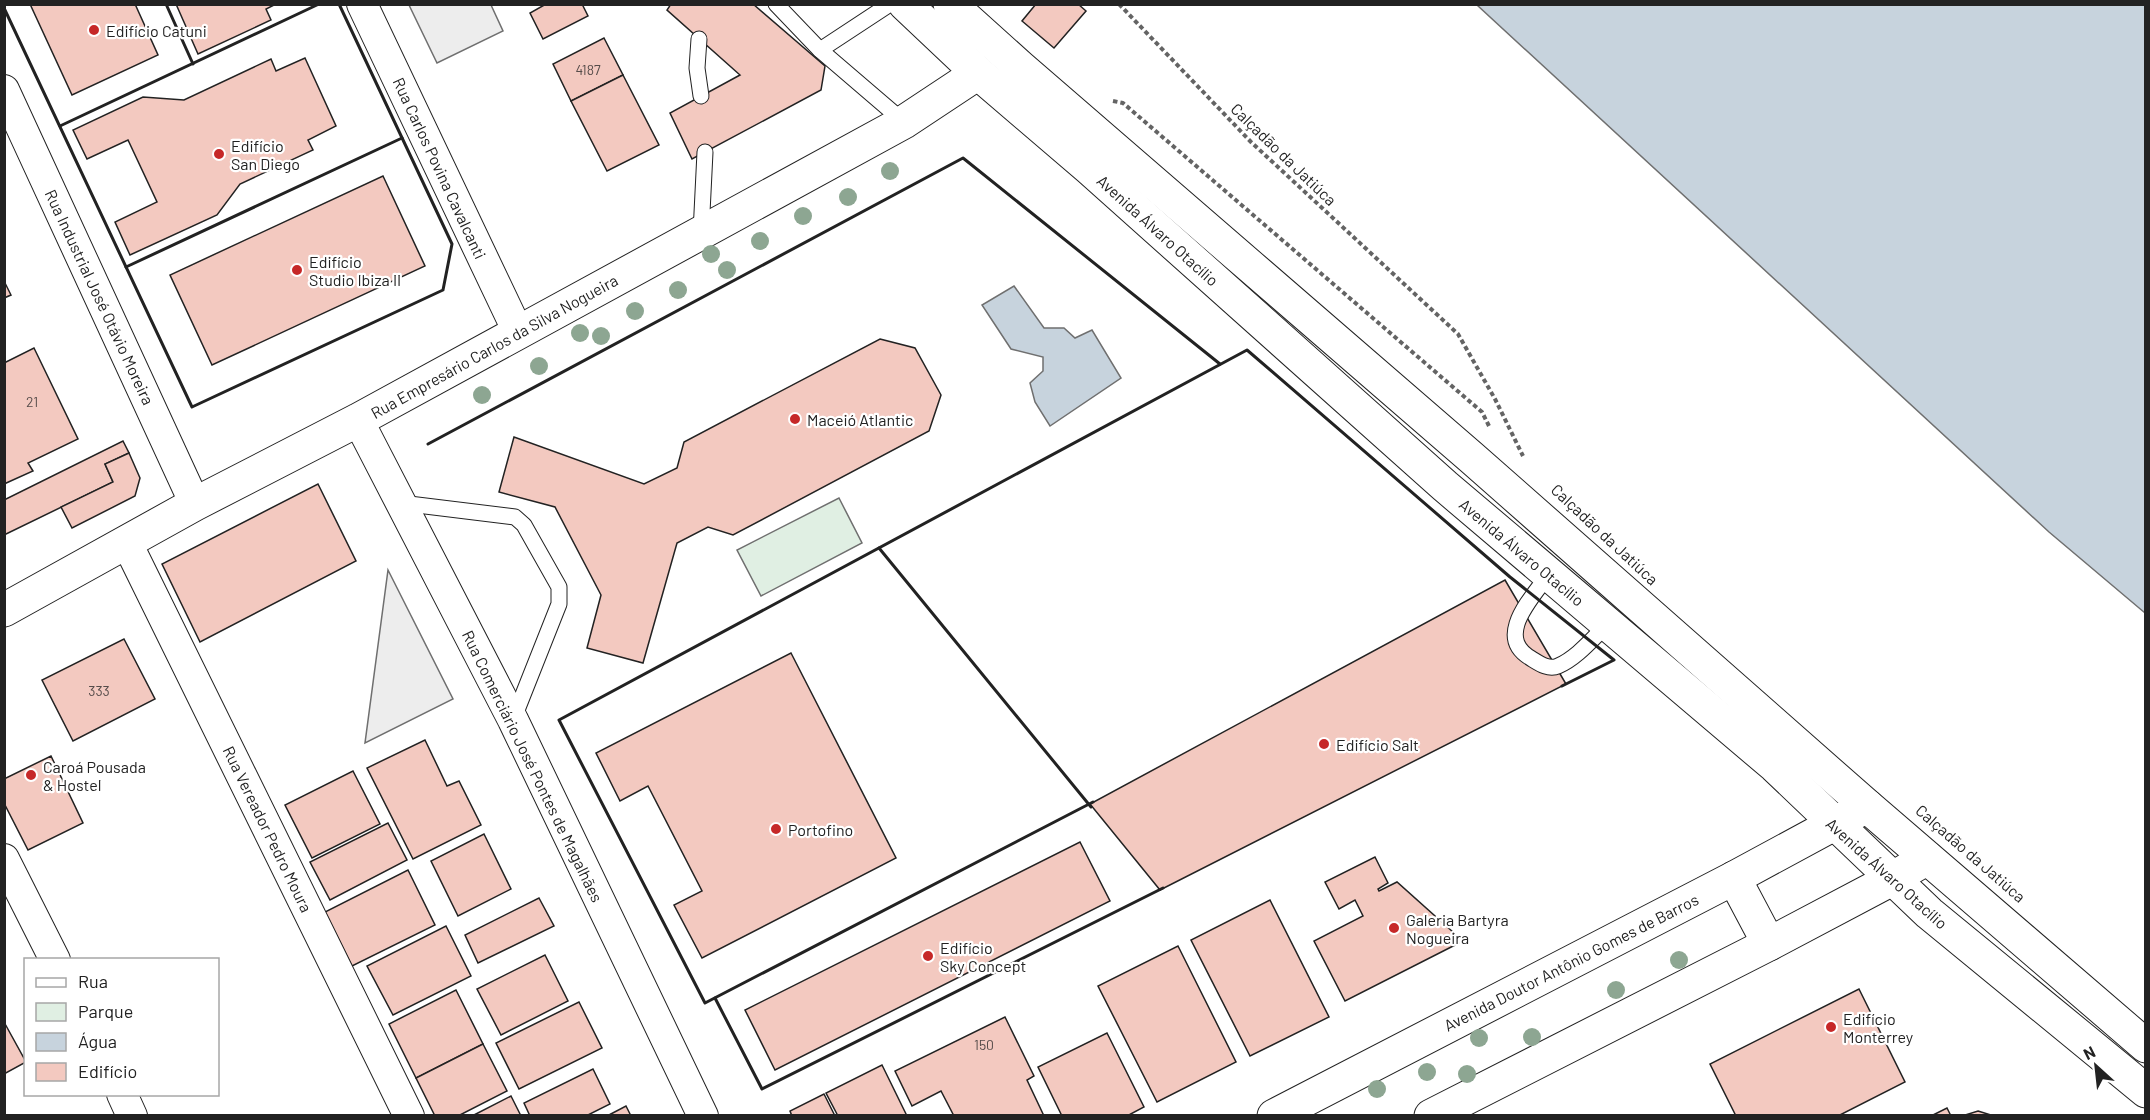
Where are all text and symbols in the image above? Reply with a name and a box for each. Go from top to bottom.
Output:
place label: Edifício Catuni [106,21,207,40]
marker: Edifício Catuni [87,23,101,37]
house number: 4187 [575,61,601,78]
street label: Rua Carlos Povina Cavalcanti [390,74,490,262]
street label: Calçadão da Jatiúca [1227,99,1341,209]
place label: Edifício San Diego [231,136,300,173]
marker: Edifício San Diego [212,147,226,161]
street label: Avenida Álvaro Otacílio [1093,170,1223,290]
street label: Rua Industrial José Otávio Moreira [42,186,158,408]
place label: Edifício Studio Ibiza II [309,252,401,289]
marker: Edifício Studio Ibiza II [290,263,304,277]
street label: Rua Empresário Carlos da Silva Nogueira [367,270,621,422]
house number: 21 [26,393,38,410]
place label: Maceió Atlantic [807,410,913,429]
marker: Maceió Atlantic [788,412,802,426]
street label: Calçadão da Jatiúca [1548,480,1662,588]
street label: Avenida Álvaro Otacílio [1456,494,1588,610]
street label: Rua Comerciário José Pontes de Magalhães [459,627,607,905]
house number: 333 [88,682,110,699]
place label: Edifício Salt [1336,735,1419,754]
marker: Edifício Salt [1317,737,1331,751]
street label: Rua Vereador Pedro Moura [219,743,317,915]
place label: Caroá Pousada & Hostel [43,757,146,794]
marker: Caroá Pousada & Hostel [24,768,38,782]
street label: Calçadão da Jatiúca [1912,800,2030,906]
street label: Avenida Álvaro Otacílio [1822,813,1952,933]
place label: Portofino [788,820,853,839]
marker: Portofino [769,822,783,836]
street label: Avenida Doutor Antônio Gomes de Barros [1441,889,1701,1035]
place label: Galeria Bartyra Nogueira [1406,910,1509,947]
marker: Galeria Bartyra Nogueira [1387,921,1401,935]
place label: Edifício Sky Concept [940,938,1026,975]
marker: Edifício Sky Concept [921,949,935,963]
legend [24,958,219,1096]
text: Rua [78,970,108,992]
text: Parque [78,1000,133,1022]
place label: Edifício Monterrey [1843,1009,1914,1046]
marker: Edifício Monterrey [1824,1020,1838,1034]
text: Água [78,1030,117,1052]
house number: 150 [974,1036,994,1053]
north arrow [2066,1036,2126,1096]
text: N [2080,1041,2098,1063]
text: Edifício [78,1060,137,1082]

